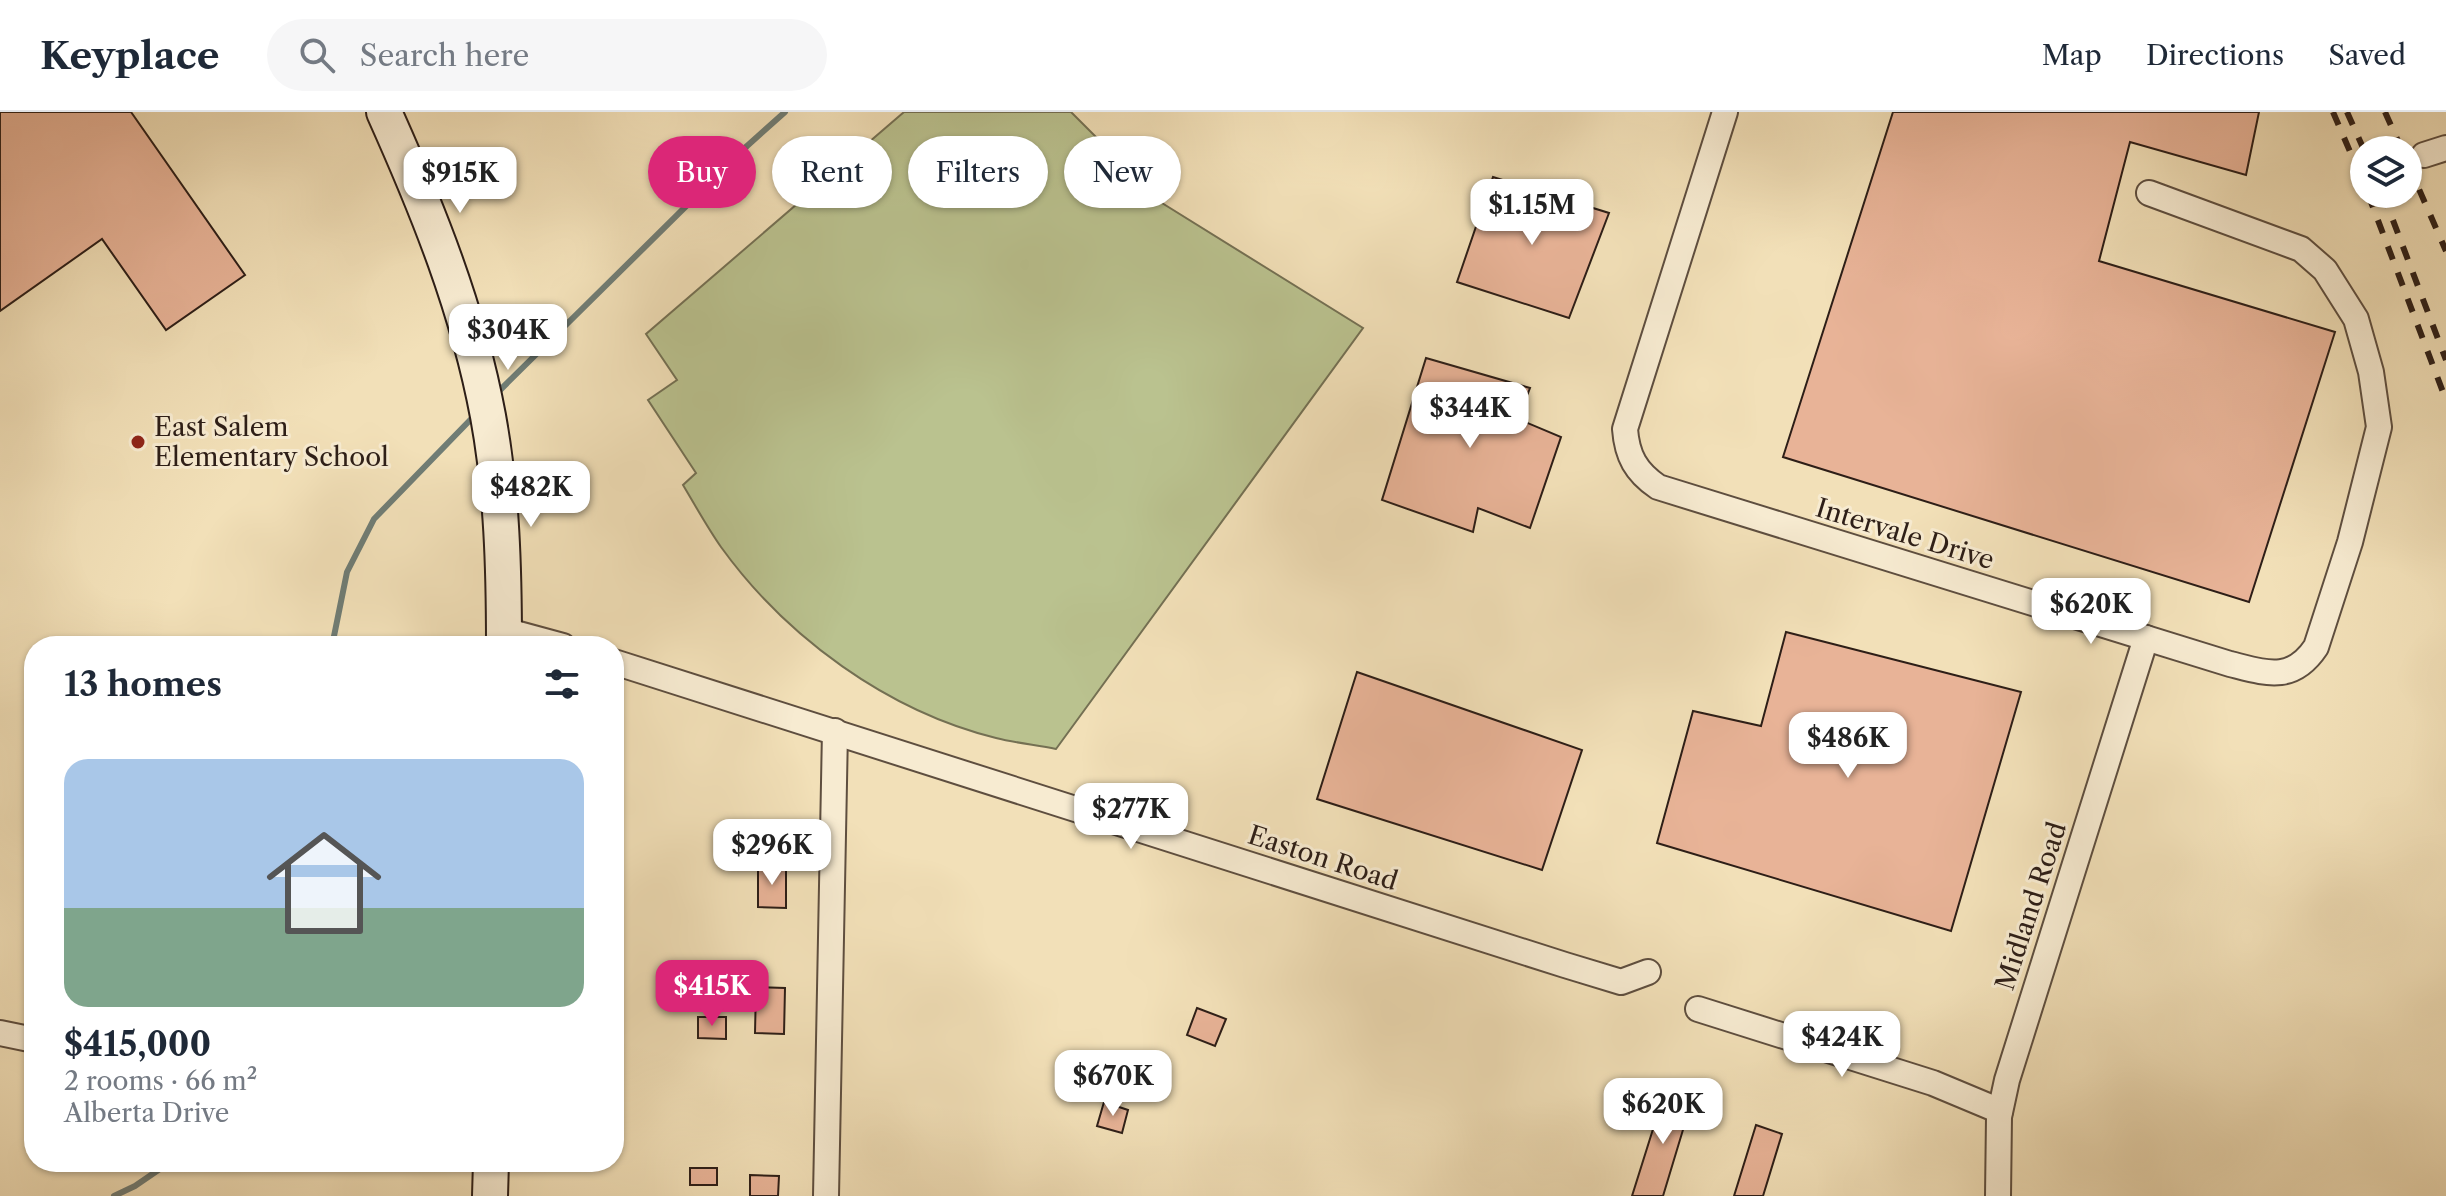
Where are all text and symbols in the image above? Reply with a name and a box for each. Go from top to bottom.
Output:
search box [267,19,827,91]
text: Keyplace [40,32,219,79]
icon: search [295,33,339,77]
text: Search here [359,37,529,74]
text: Map [2042,38,2102,72]
text: Directions [2146,38,2284,72]
text: Saved [2328,38,2406,72]
chip: Buy [648,136,756,208]
chip: Rent [772,136,892,208]
chip: Filters [908,136,1048,208]
chip: New [1064,136,1181,208]
map controls [2350,136,2422,208]
button: layers [2350,136,2422,208]
pin: $915K [404,147,516,215]
text: $915K [422,157,498,189]
pin: $1.15M [1467,179,1597,247]
text: $1.15M [1488,189,1576,221]
pin: $304K [452,304,564,372]
text: $304K [467,314,549,346]
pin: $344K [1414,382,1526,450]
text: $344K [1430,392,1510,424]
place label: East Salem Elementary School [154,411,389,473]
marker: East Salem Elementary School [129,433,147,451]
pin: $482K [475,461,587,529]
text: $482K [490,471,572,503]
street label: Intervale Drive [1812,492,1998,576]
pin: $620K [2035,578,2147,646]
text: $620K [2050,588,2132,620]
icon: filters [540,662,584,706]
text: 13 homes [64,663,222,705]
pin: $486K [1792,712,1904,780]
text: $486K [1807,722,1889,754]
pin: $277K [1075,783,1187,851]
text: $277K [1092,793,1170,825]
icon: home [252,811,396,955]
street label: Midland Road [1989,818,2073,994]
pin: $296K [716,819,828,887]
street label: Easton Road [1244,819,1402,897]
text: $296K [731,829,813,861]
pin: $415K [656,960,768,1028]
text: $415K [674,970,750,1002]
pin: $424K [1786,1011,1898,1079]
text: $424K [1801,1021,1883,1053]
text: $415,000 [64,1023,211,1065]
pin: $670K [1057,1050,1169,1118]
text: $670K [1073,1060,1153,1092]
text: 2 rooms · 66 m² [64,1065,257,1097]
pin: $620K [1607,1078,1719,1146]
text: $620K [1622,1088,1704,1120]
text: Alberta Drive [64,1097,229,1129]

